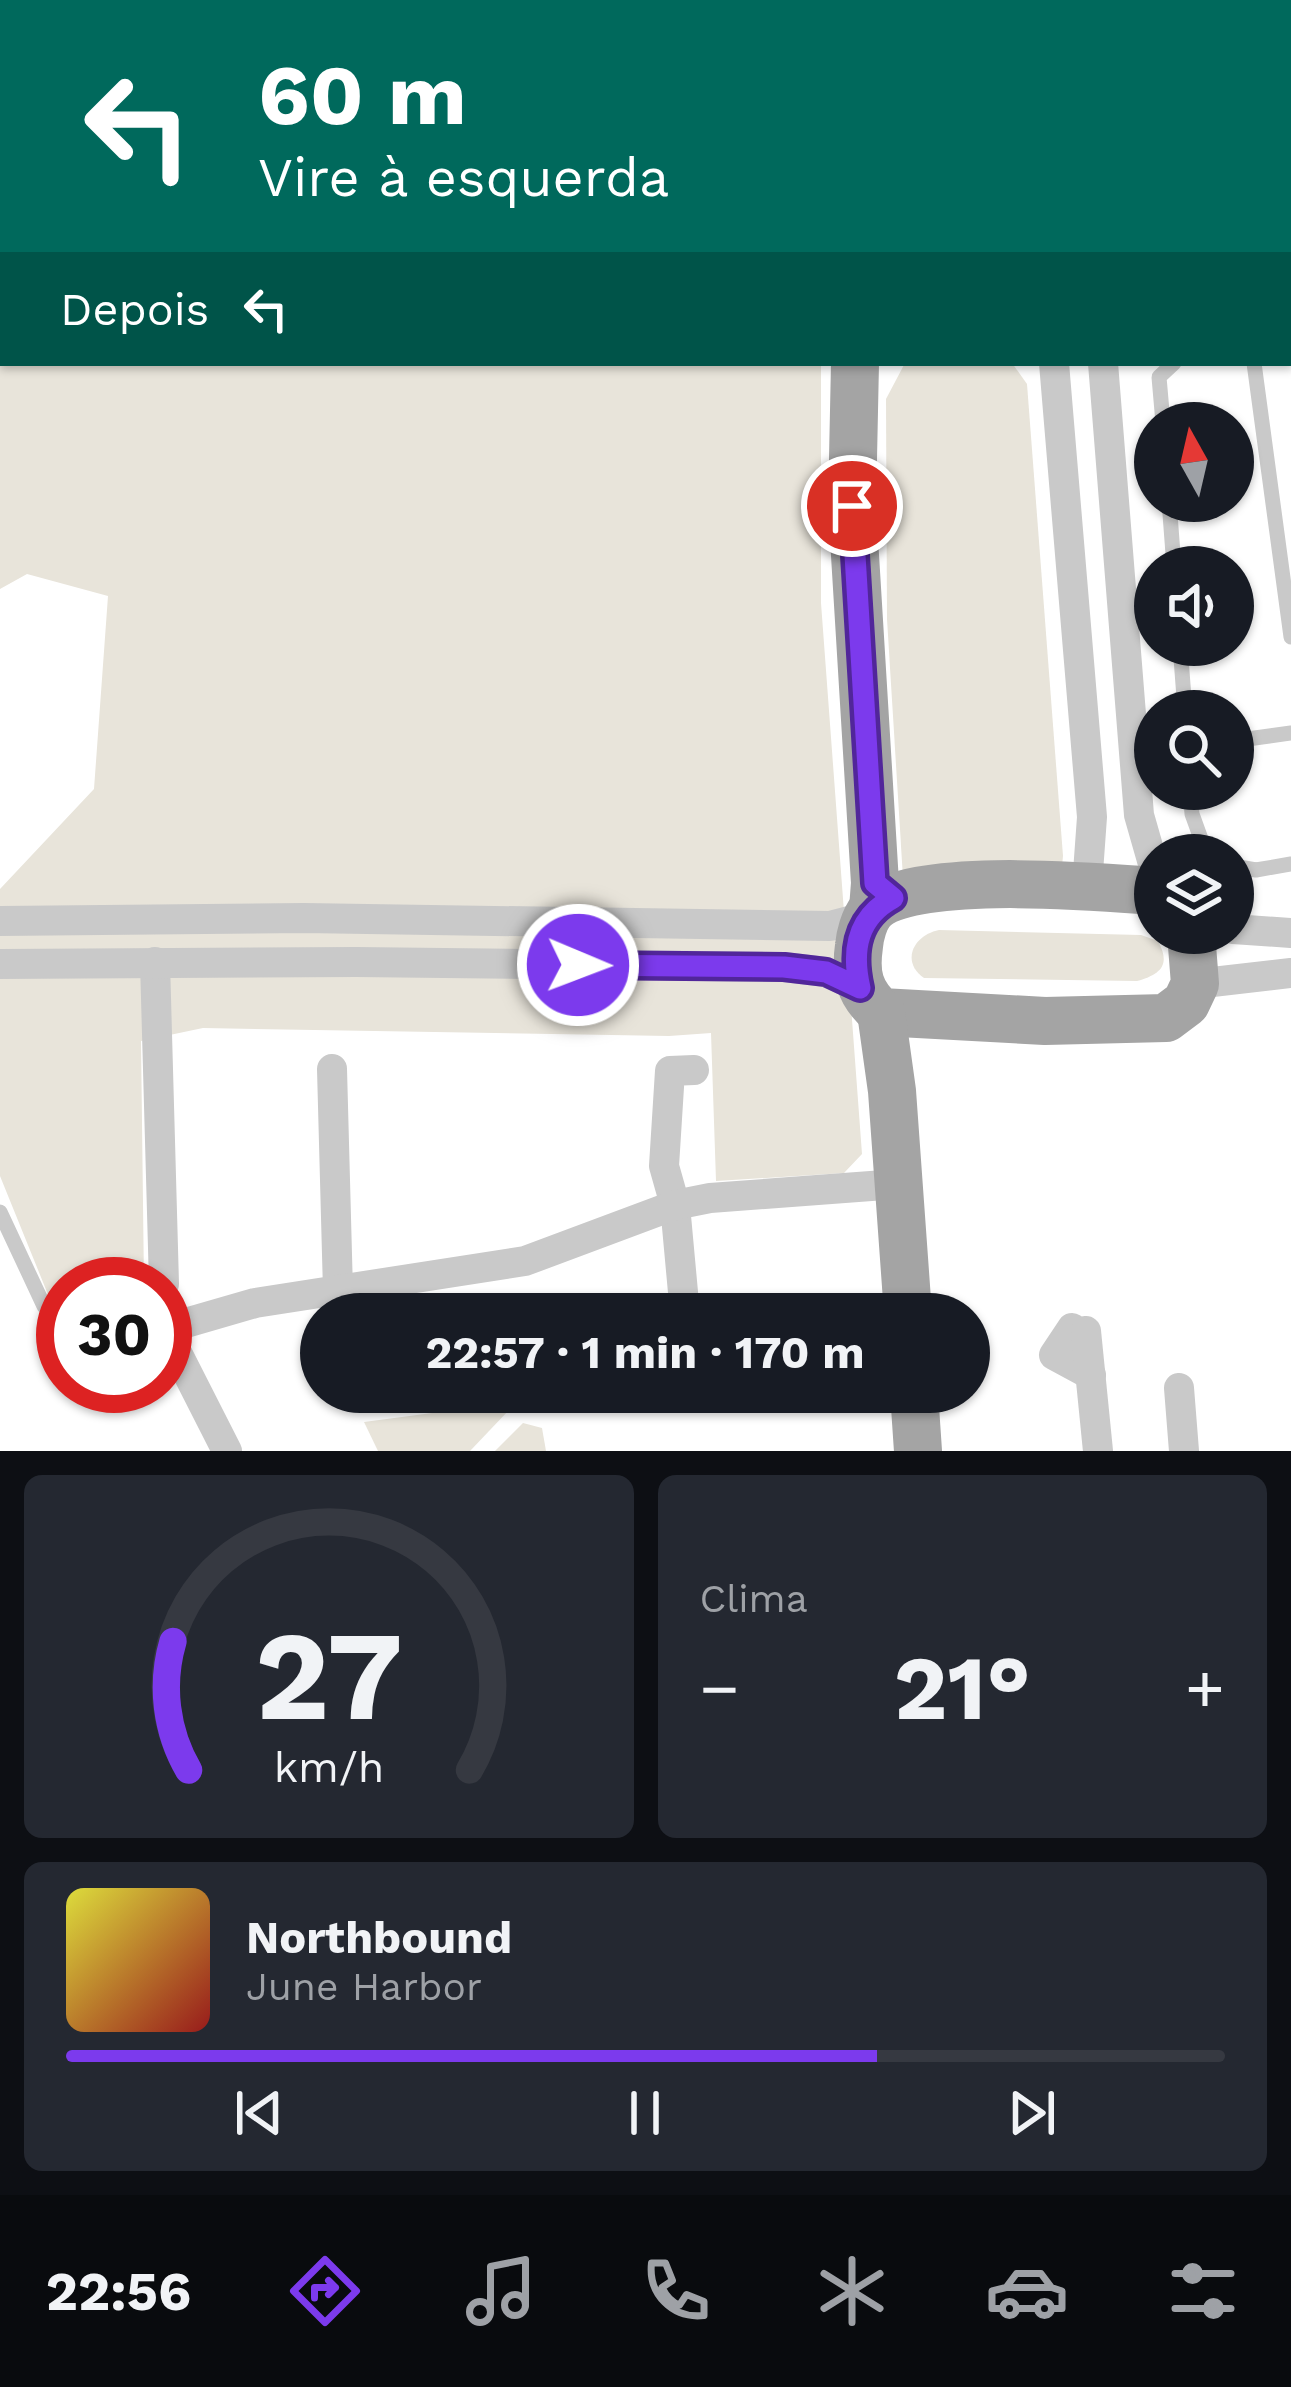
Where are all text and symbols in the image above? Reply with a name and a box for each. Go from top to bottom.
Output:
text: 60 m [258,46,467,144]
icon: left [60,48,216,204]
text: Vire à esquerda [258,146,669,209]
icon: left [233,276,299,342]
text: Depois [60,283,209,336]
north arrow [1134,402,1254,522]
map controls [1134,402,1254,954]
pin [801,455,903,557]
icon: arrive [819,473,885,539]
button: sound [1134,546,1254,666]
button: search [1134,690,1254,810]
button: layers [1134,834,1254,954]
position arrow [515,902,641,1028]
speed limit sign: 30 [36,1257,192,1413]
text: 22:57 · 1 min · 170 m [425,1326,865,1379]
text: Clima [700,1576,808,1621]
text: 27 [255,1603,403,1749]
text: 21° [894,1635,1031,1741]
text: − [700,1650,739,1727]
text: + [1185,1650,1225,1727]
text: km/h [273,1741,384,1791]
text: Northbound [246,1911,512,1964]
text: June Harbor [246,1964,482,2009]
icon: previous [226,2080,292,2146]
icon: pause [612,2080,678,2146]
icon: next [999,2080,1065,2146]
icon: directions [283,2249,367,2333]
icon: music [459,2249,543,2333]
icon: phone [634,2249,718,2333]
icon: climate [810,2249,894,2333]
icon: car [985,2249,1069,2333]
icon: filters [1161,2249,1245,2333]
text: 22:56 [46,2260,191,2323]

